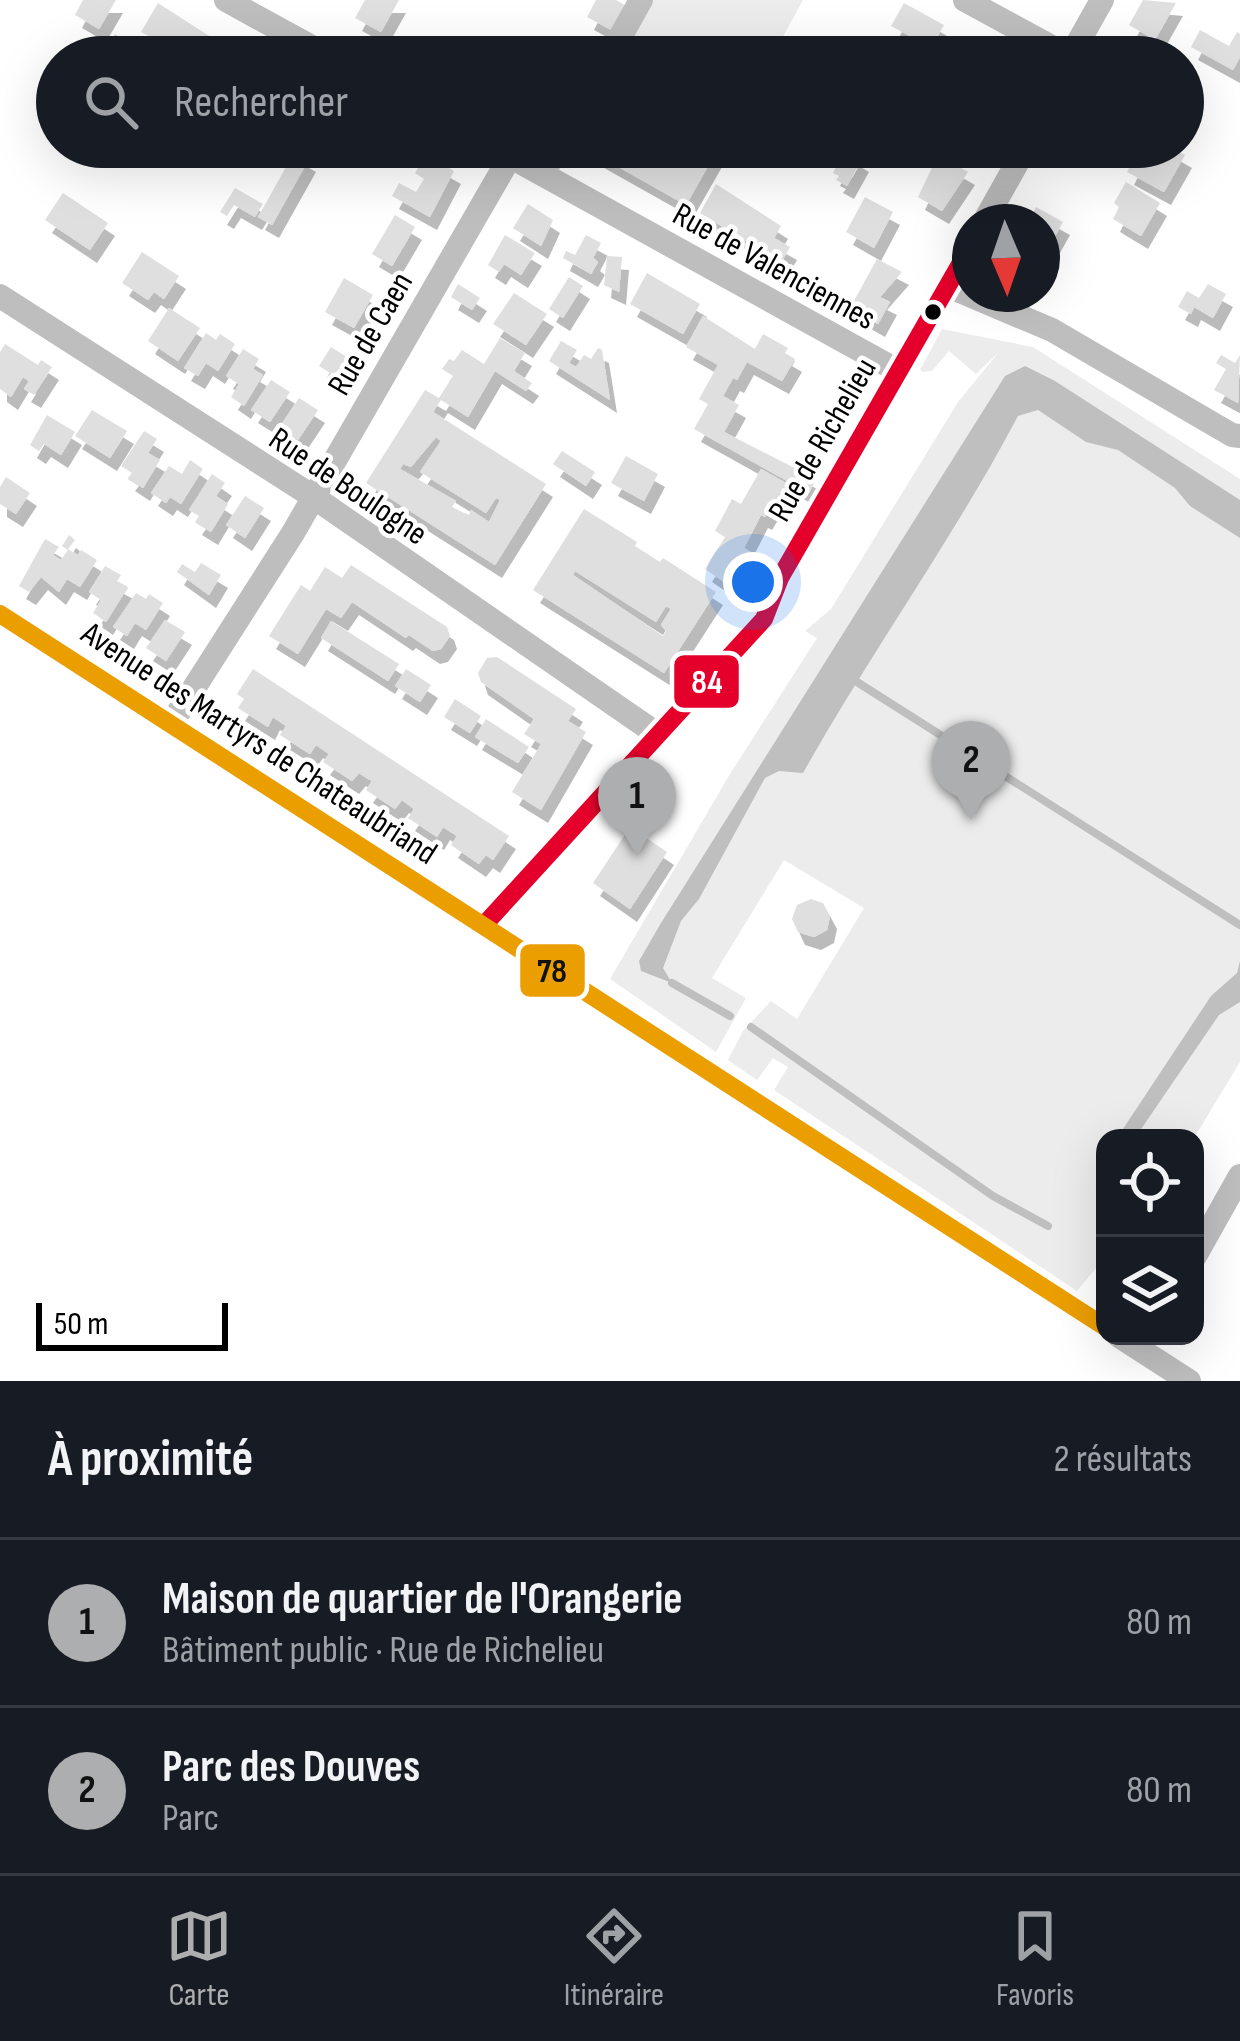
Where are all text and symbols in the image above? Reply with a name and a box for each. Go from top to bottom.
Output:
search box [36,36,1204,168]
icon: search [78,69,144,135]
text: Rechercher [174,75,348,130]
street label: Rue de Valenciennes [666,195,882,339]
north arrow [952,204,1060,312]
street label: Rue de Caen [320,265,422,403]
unlabelled marker [922,301,944,323]
street label: Rue de Richelieu [760,351,886,529]
street label: Rue de Boulogne [261,419,435,554]
your location [723,552,783,612]
street label: Avenue des Martyrs de Chateaubriand [73,613,444,874]
line badge: 84 [672,653,741,710]
text: 84 [691,663,723,703]
pin: 2 [932,721,1010,820]
pin: 1 [598,757,676,856]
line badge: 78 [518,942,587,999]
text: 78 [537,952,567,992]
map controls [1096,1129,1204,1345]
button: locate [1096,1129,1204,1237]
button: layers [1096,1237,1204,1345]
scale bar [36,1297,228,1350]
text: 50 m [54,1304,108,1344]
text: À proximité [48,1429,253,1490]
text: 2 résultats [1054,1436,1192,1483]
text: Maison de quartier de l'Orangerie [162,1572,683,1627]
text: 1 [79,1599,95,1646]
text: 80 m [1126,1599,1192,1646]
text: Bâtiment public · Rue de Richelieu [162,1627,604,1674]
text: Parc des Douves [162,1740,420,1795]
text: 2 [78,1767,96,1814]
text: 80 m [1126,1767,1192,1814]
text: Parc [162,1795,219,1842]
tab: Carte [166,1903,232,2015]
tab: Itinéraire [564,1903,664,2015]
tab: Favoris [996,1903,1074,2015]

